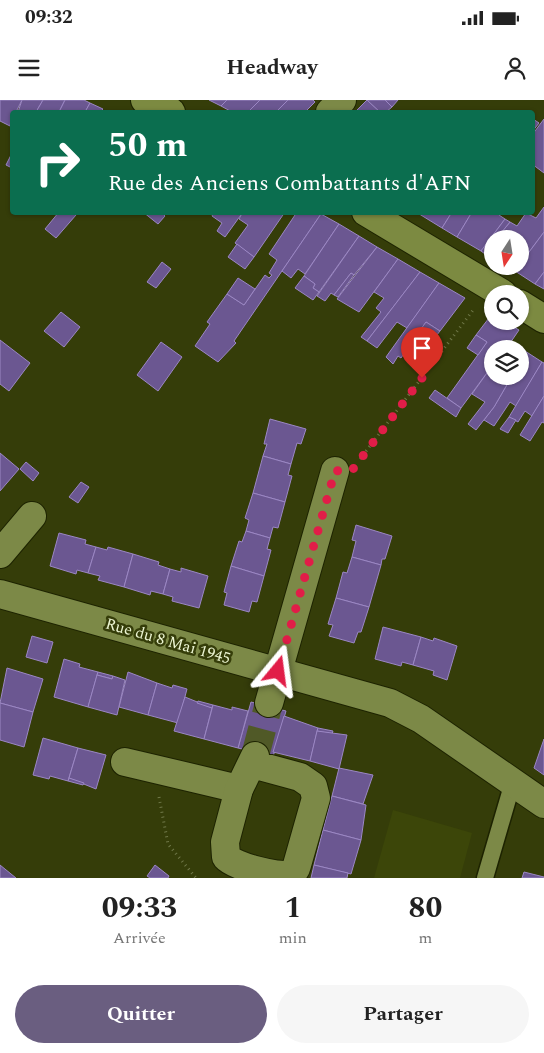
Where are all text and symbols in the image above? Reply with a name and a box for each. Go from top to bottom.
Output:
text: 09:32 [25,3,73,32]
text: Headway [226,51,318,84]
icon: menu [15,54,43,82]
icon: person [501,54,529,82]
text: 50 m [108,119,188,172]
icon: right [25,130,90,195]
text: Rue des Anciens Combattants d'AFN [108,167,471,200]
north arrow [484,230,529,275]
map controls [484,230,529,385]
button: search [484,285,529,330]
pin [401,327,443,378]
icon: arrive [408,334,436,362]
button: layers [484,340,529,385]
street label: Rue du 8 Mai 1945 [102,612,234,670]
position arrow [251,644,303,696]
text: 09:33 [102,885,177,931]
text: 1 [284,885,301,931]
text: 80 [409,885,442,931]
text: Arrivée [113,926,166,950]
text: min [279,926,307,950]
text: m [419,926,432,950]
button: Quitter [15,985,267,1043]
button: Partager [277,985,529,1043]

